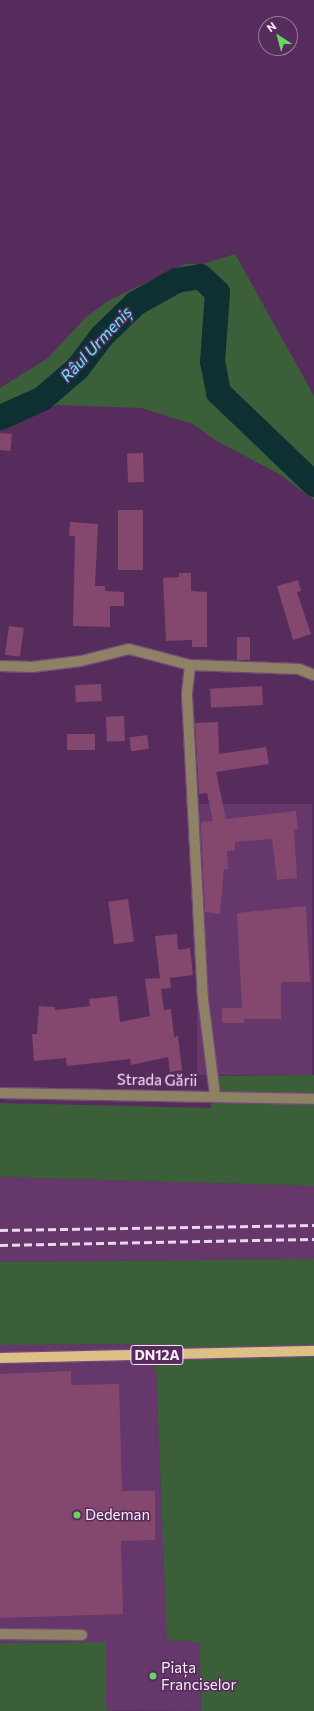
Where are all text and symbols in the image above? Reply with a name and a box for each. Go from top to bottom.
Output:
north arrow [258,16,298,56]
text: N [264,19,278,34]
water label: Râul Urmeniș [56,302,136,386]
street label: Strada Gării [117,1070,197,1090]
road number: DN12A [130,1343,184,1367]
place label: Dedeman [85,1506,150,1524]
marker: Dedeman [72,1510,82,1520]
place label: Piața Franciselor [161,1658,236,1693]
marker: Piața Franciselor [148,1671,158,1681]

